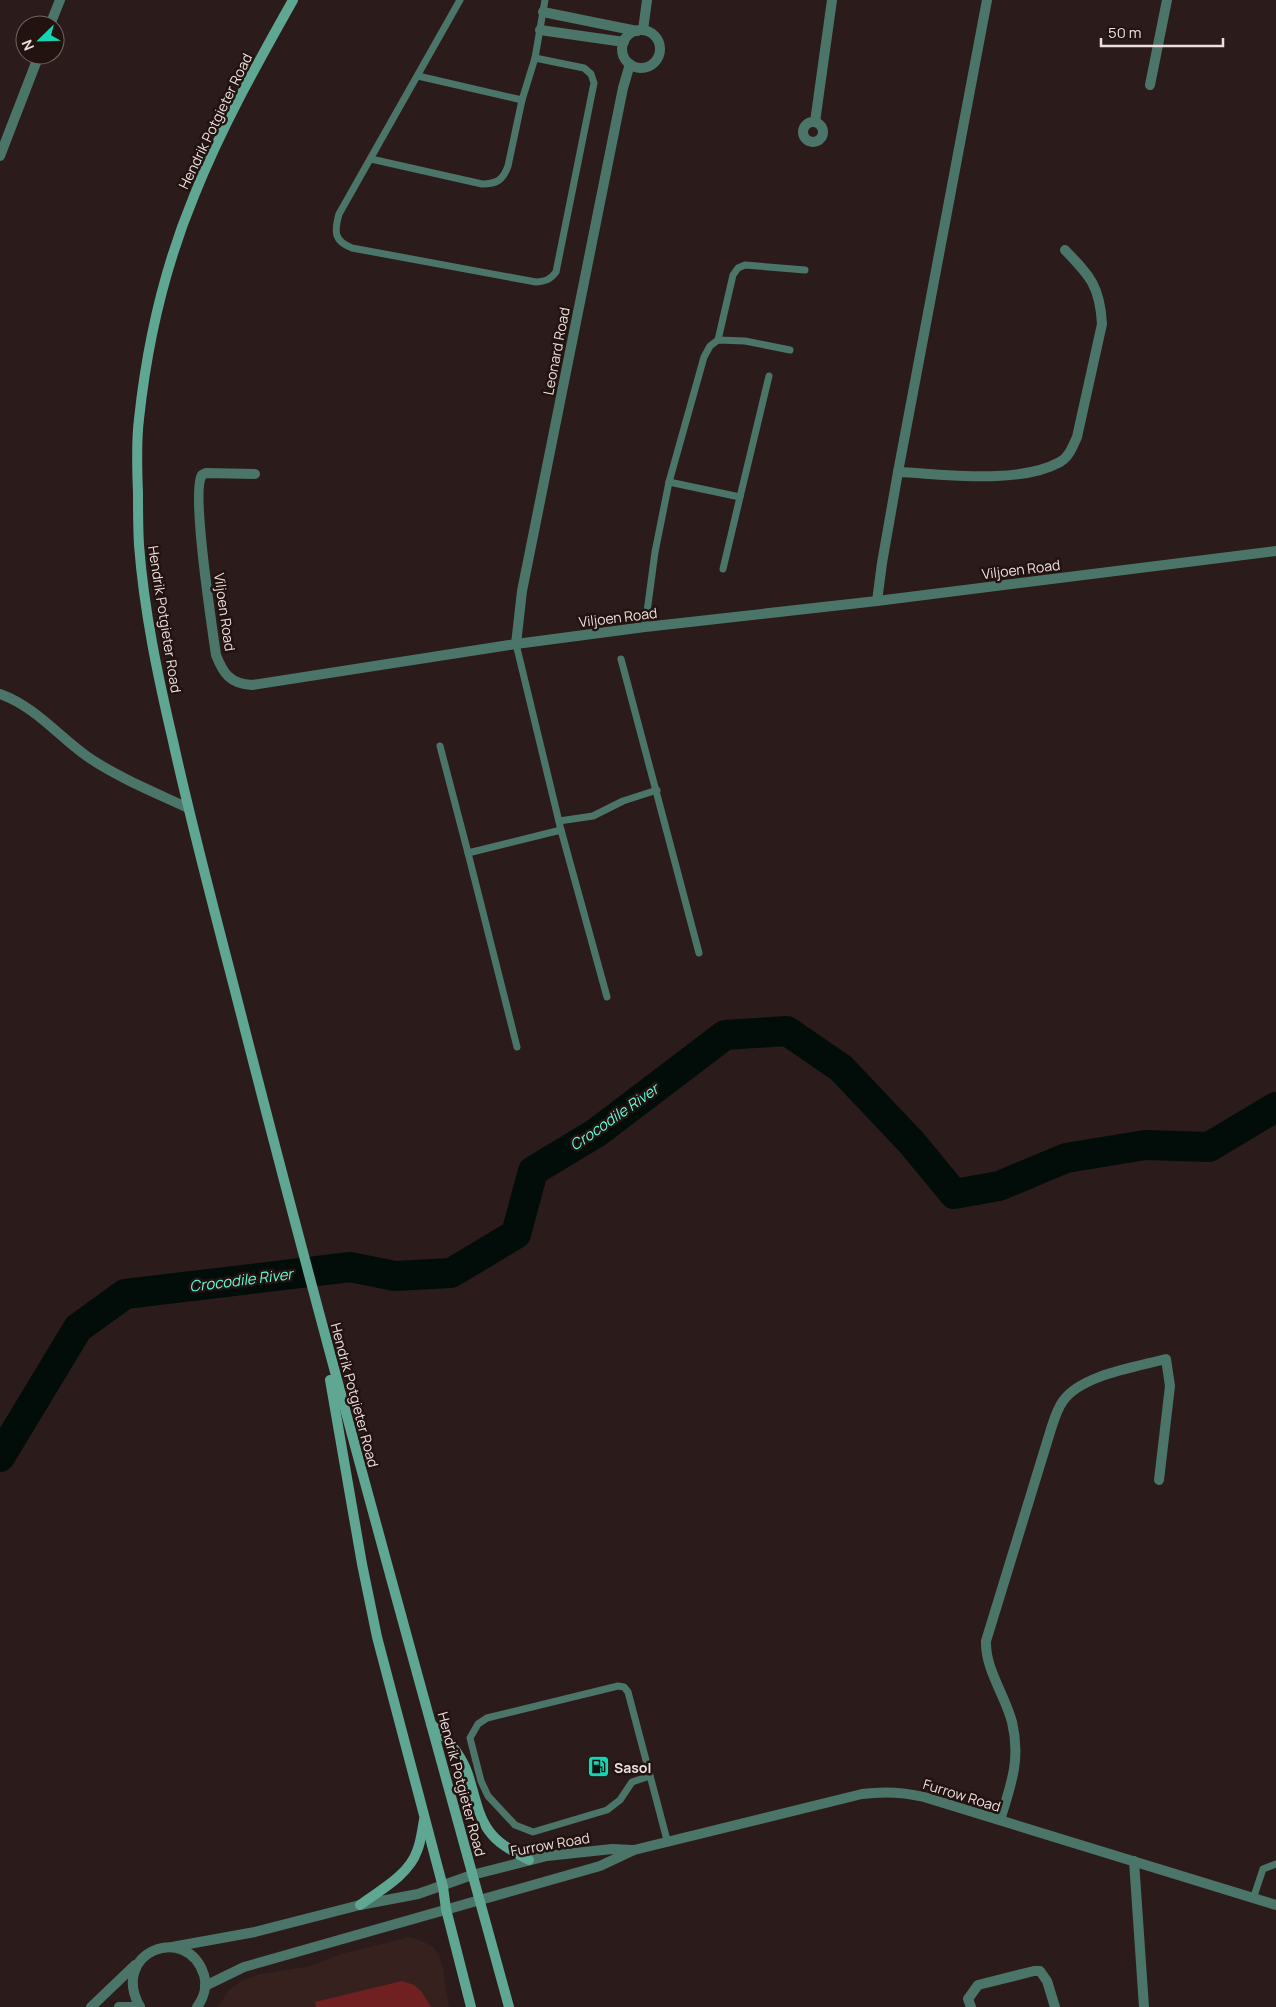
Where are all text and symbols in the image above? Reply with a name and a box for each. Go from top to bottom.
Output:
north arrow [15,15,65,65]
scale bar [1101,15,1224,47]
text: 50 m [1108,22,1142,43]
text: N [17,37,38,54]
street label: Hendrik Potgieter Road [174,50,256,192]
street label: Leonard Road [538,306,574,396]
street label: Hendrik Potgieter Road [144,544,186,694]
street label: Viljoen Road [981,555,1061,583]
street label: Viljoen Road [210,572,240,652]
street label: Viljoen Road [578,603,658,631]
water label: Crocodile River [565,1077,665,1155]
water label: Crocodile River [188,1263,296,1297]
street label: Hendrik Potgieter Road [327,1321,383,1469]
street label: Hendrik Potgieter Road [434,1710,490,1858]
fuel station icon: Sasol [586,1755,610,1779]
place label: Sasol [614,1758,651,1777]
street label: Furrow Road [921,1774,1003,1816]
street label: Furrow Road [509,1828,591,1860]

